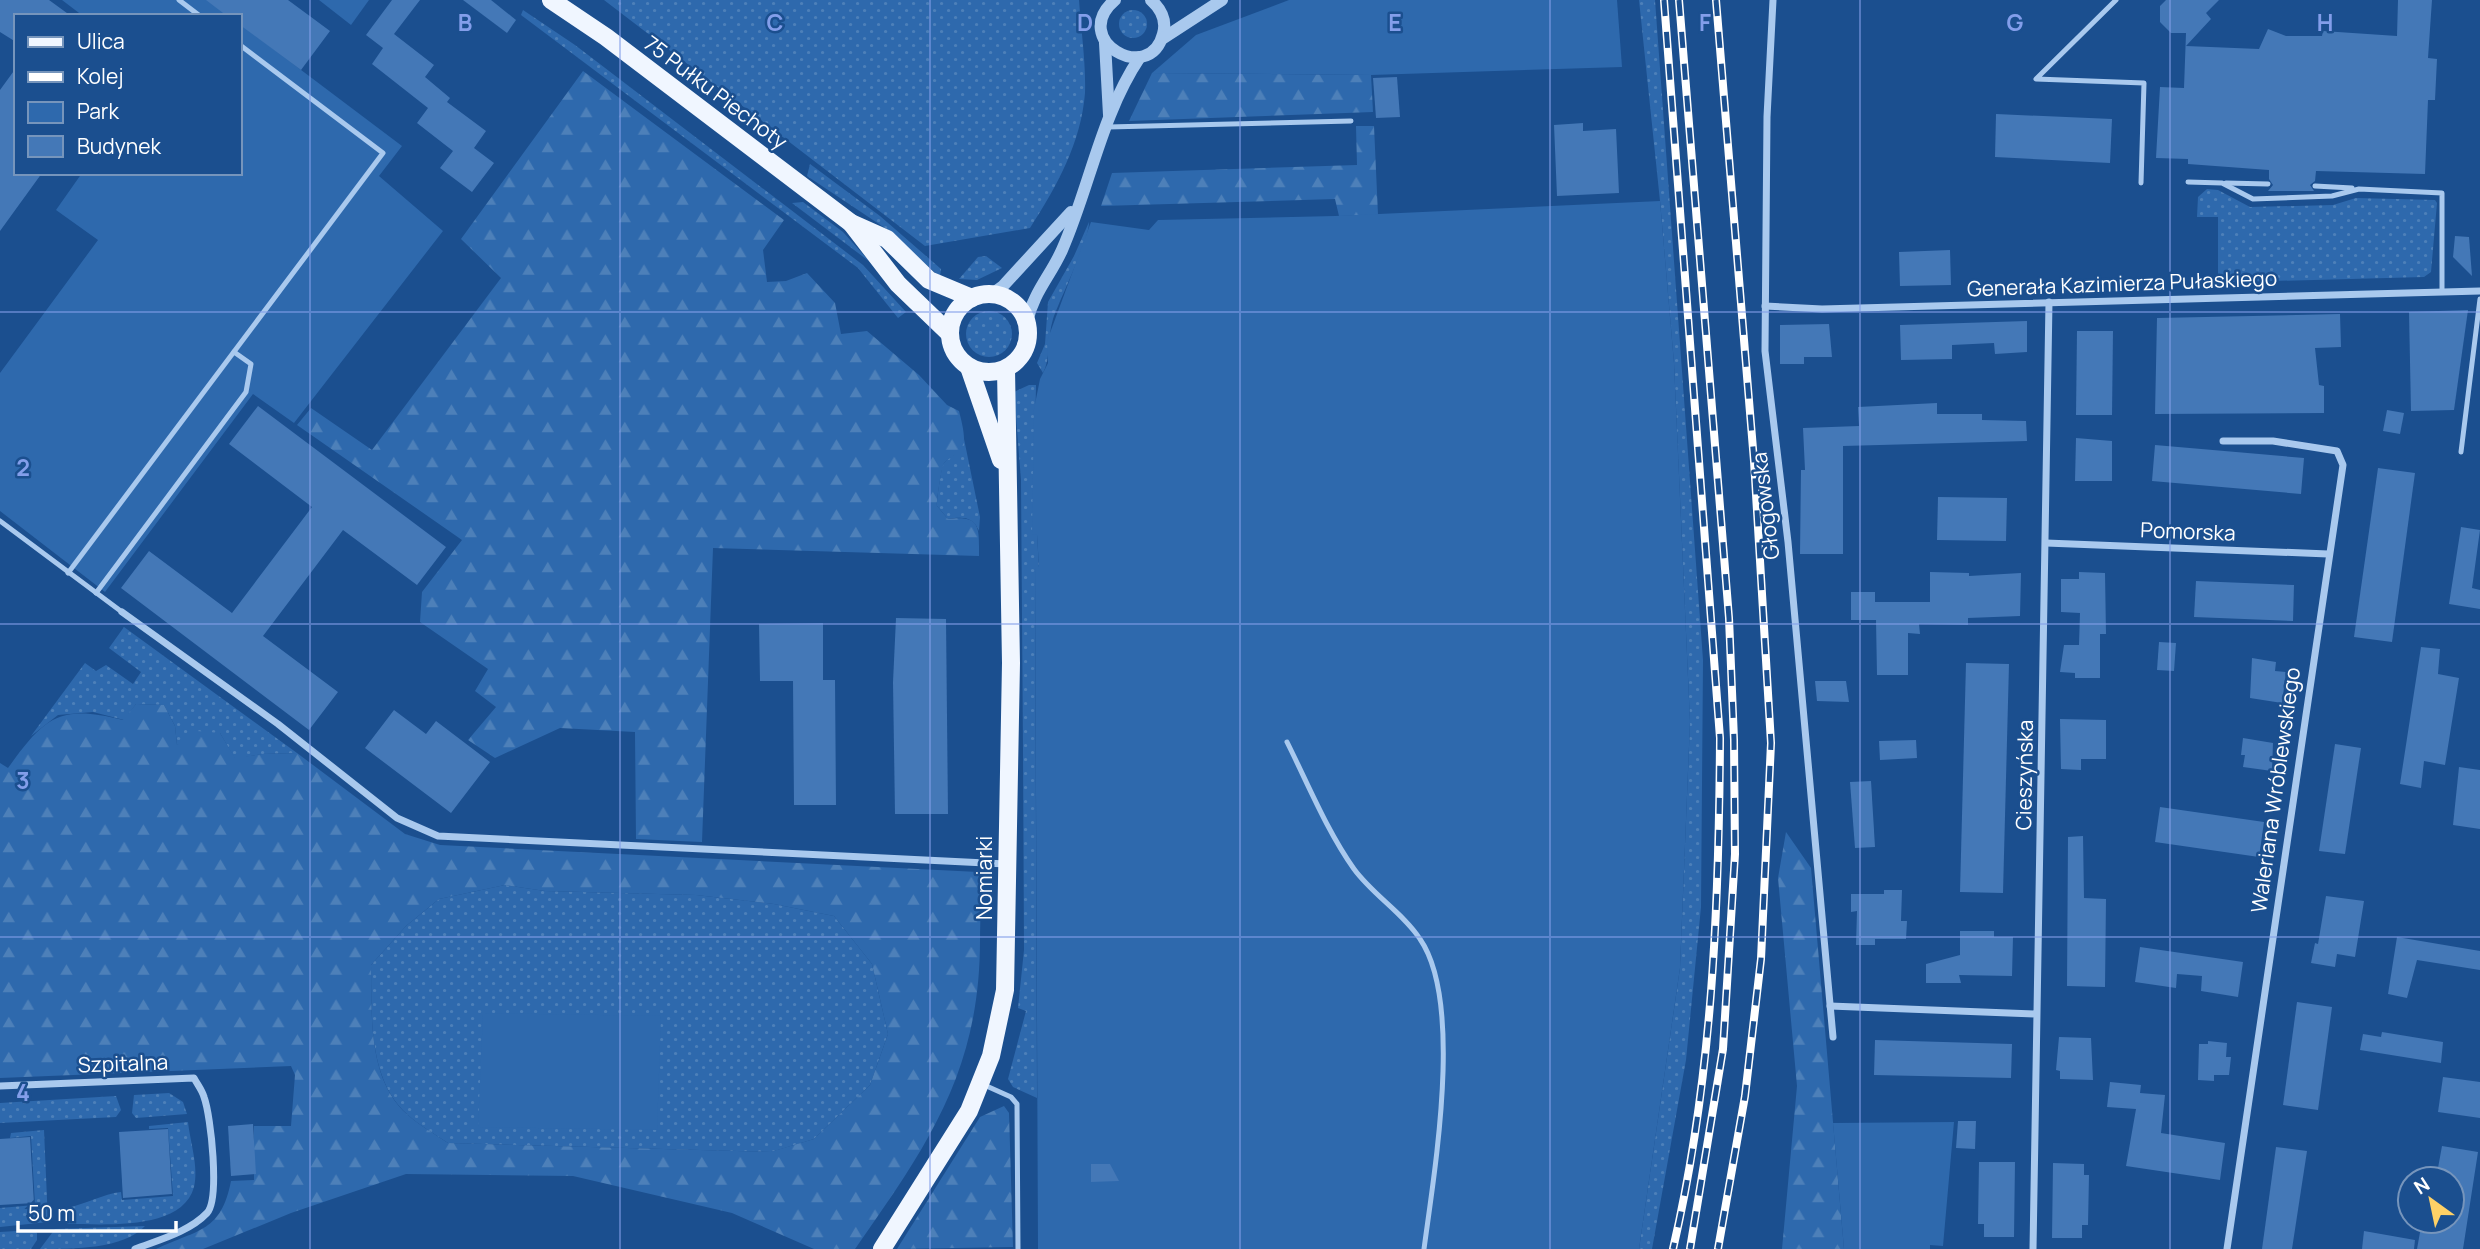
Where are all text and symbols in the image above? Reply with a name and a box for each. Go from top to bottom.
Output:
text: B [458,6,472,38]
text: C [767,6,784,38]
text: D [1077,6,1093,38]
text: E [1388,6,1402,38]
text: F [1699,6,1711,38]
text: G [2007,6,2024,38]
text: H [2317,6,2333,38]
legend [14,14,242,175]
text: Ulica [77,27,125,55]
street label: 75 Pułku Piechoty [639,29,793,155]
text: Kolej [77,62,123,90]
text: Park [77,97,119,125]
text: Budynek [77,132,162,160]
street label: Generała Kazimierza Pułaskiego [1966,264,2278,302]
text: 2 [16,451,30,483]
street label: Głogowska [1745,451,1785,561]
street label: Pomorska [2140,515,2236,547]
street label: Waleriana Wróblewskiego [2244,665,2306,915]
street label: Cieszyńska [2009,719,2039,831]
text: 3 [16,764,30,796]
street label: Nomiarki [970,836,998,920]
street label: Szpitalna [77,1047,169,1079]
text: 4 [16,1076,30,1108]
north arrow [2396,1165,2466,1235]
text: N [2409,1171,2435,1200]
scale bar [18,1190,175,1234]
text: 50 m [28,1199,75,1227]

